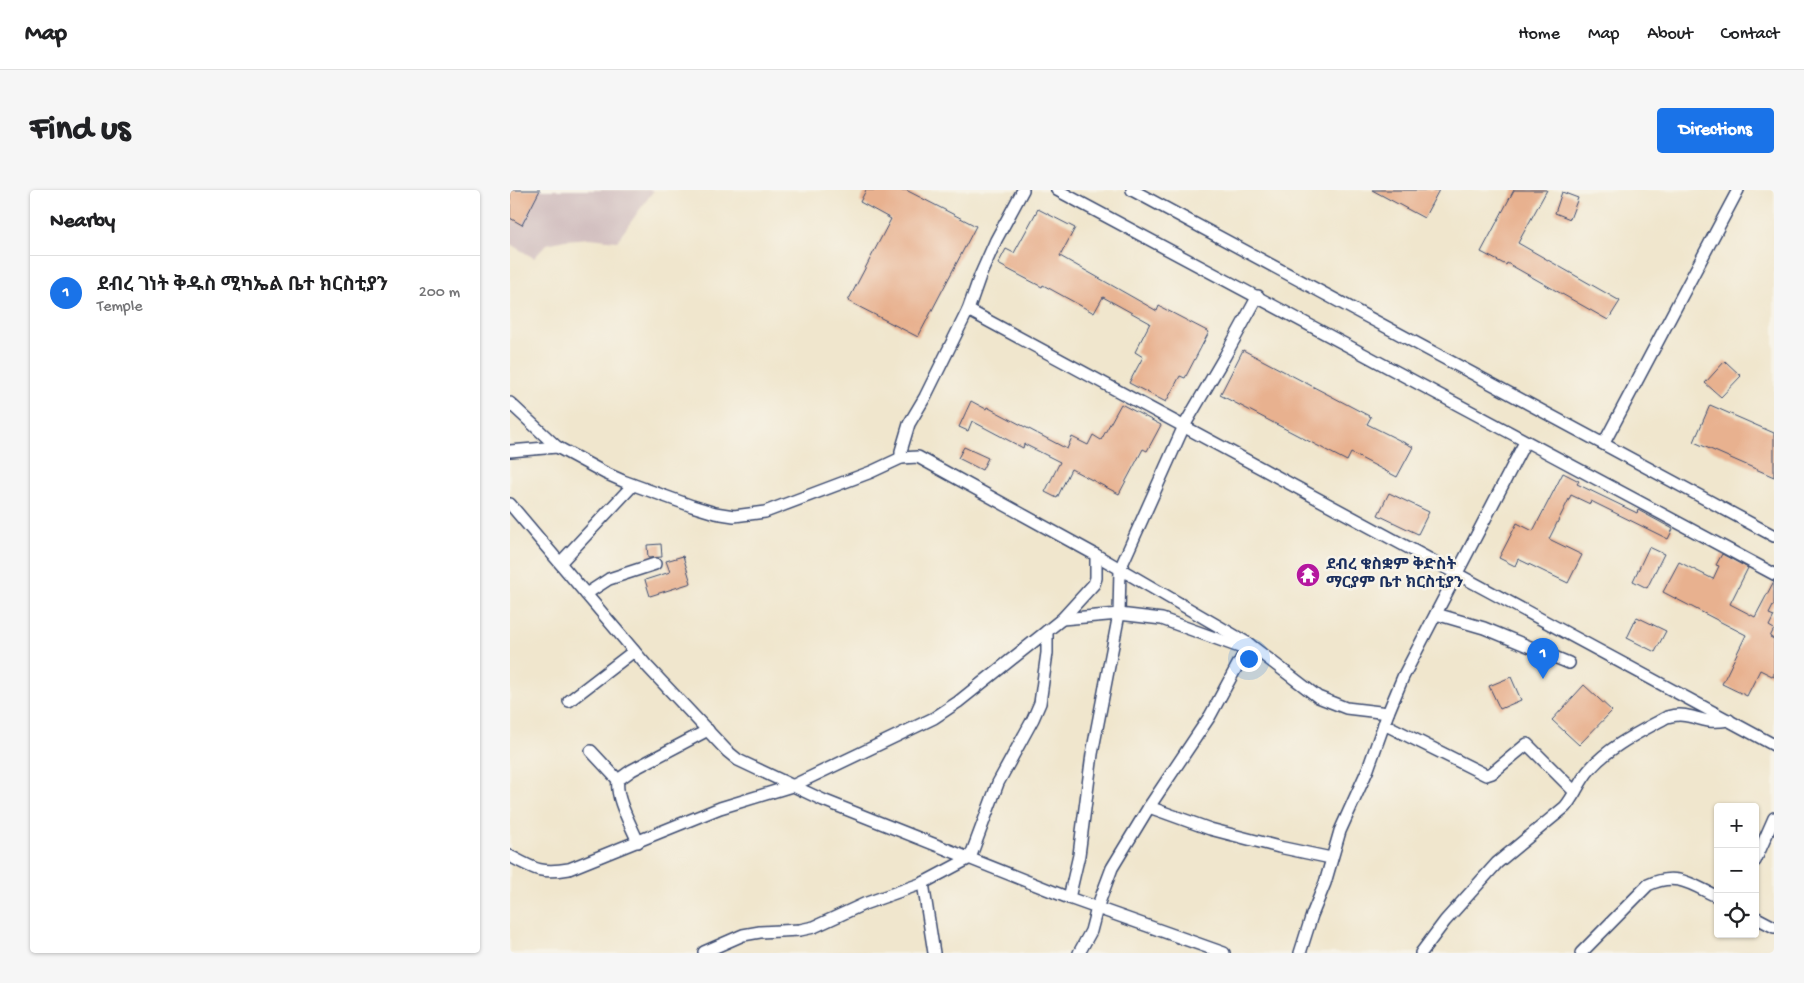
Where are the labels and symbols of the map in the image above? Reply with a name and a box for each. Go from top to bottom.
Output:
place label: ደብረ ቁስቋም ቅድስት ማርያም ቤተ ክርስቲያን [1326,555,1464,594]
temple icon: ደብረ ቁስቋም ቅድስት ማርያም ቤተ ክርስቲያን [1295,562,1321,588]
pin: 1 [1527,638,1559,679]
your location [1236,646,1262,672]

